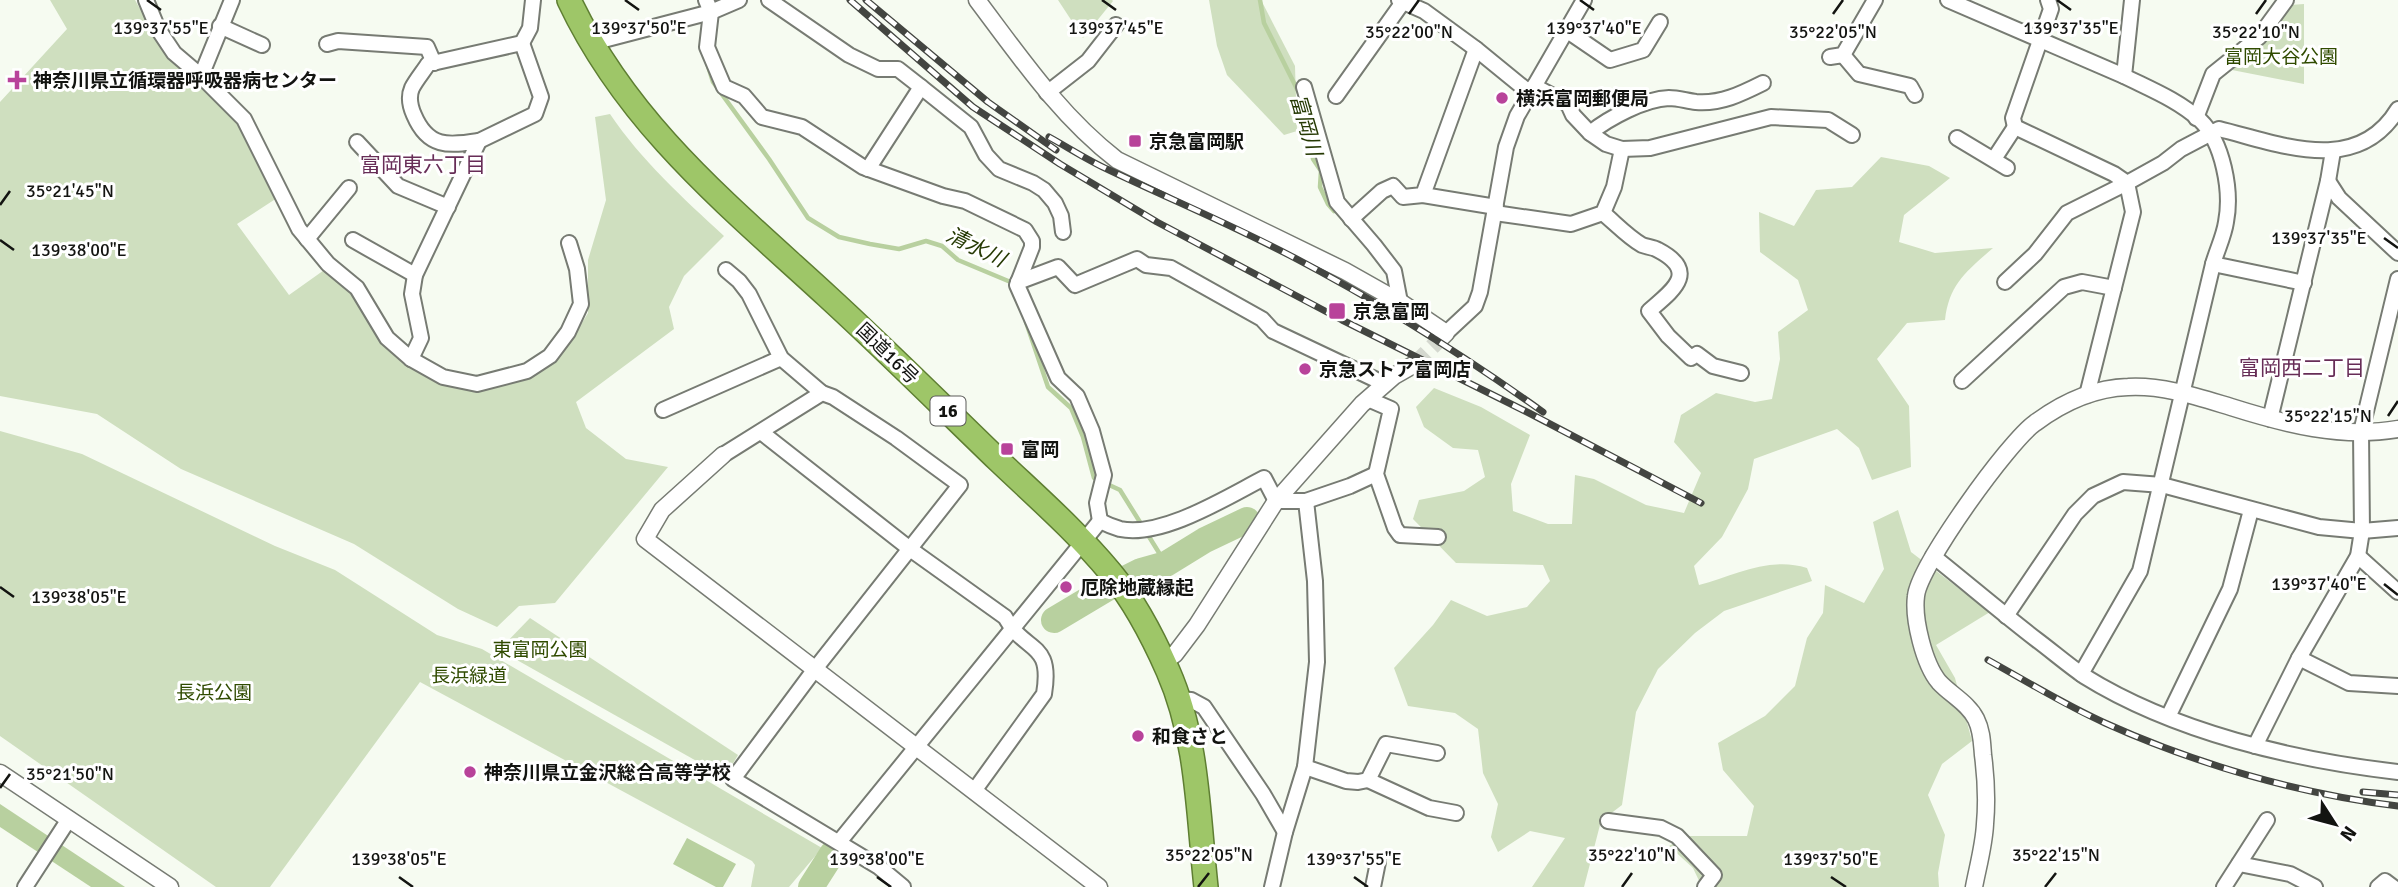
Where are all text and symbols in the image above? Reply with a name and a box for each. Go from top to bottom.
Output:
text: 139°37'55"E [113,17,209,39]
text: 139°37'50"E [591,17,687,39]
text: 139°37'45"E [1068,17,1164,39]
text: 139°37'40"E [1546,17,1642,39]
text: 139°37'35"E [2023,17,2119,39]
text: 35°22'00"N [1365,21,1453,43]
text: 35°22'05"N [1789,21,1877,43]
text: 35°22'10"N [2212,21,2300,43]
park label: 富岡大谷公園 [2224,45,2338,69]
place label: 神奈川県立循環器呼吸器病センター [33,69,337,93]
marker: 神奈川県立循環器呼吸器病センター [7,70,27,90]
place label: 横浜富岡郵便局 [1516,87,1649,111]
marker: 横浜富岡郵便局 [1494,90,1510,106]
water label: 富岡川 [1285,91,1328,161]
place label: 京急富岡駅 [1149,130,1244,154]
marker: 京急富岡駅 [1127,133,1143,149]
district label: 富岡東六丁目 [360,152,486,178]
text: 35°21'45"N [26,180,114,202]
water label: 清水川 [942,222,1012,273]
text: 139°37'35"E [2271,227,2367,249]
text: 139°38'00"E [31,239,127,261]
place label: 京急富岡 [1353,300,1429,324]
marker: 京急富岡 [1327,301,1347,321]
street label: 国道16号 [851,318,924,389]
district label: 富岡西二丁目 [2239,355,2365,381]
place label: 京急ストア富岡店 [1319,358,1471,382]
marker: 京急ストア富岡店 [1297,361,1313,377]
road number: 16 [930,396,965,426]
text: 35°22'15"N [2284,405,2372,427]
place label: 富岡 [1021,438,1059,462]
marker: 富岡 [999,441,1015,457]
text: 139°37'40"E [2271,573,2367,595]
place label: 厄除地蔵縁起 [1080,576,1194,600]
marker: 厄除地蔵縁起 [1058,579,1074,595]
text: 139°38'05"E [31,586,127,608]
park label: 東富岡公園 [492,638,588,662]
park label: 長浜緑道 [431,664,507,688]
park label: 長浜公園 [176,681,252,705]
place label: 和食さと [1152,725,1228,749]
marker: 和食さと [1130,728,1146,744]
place label: 神奈川県立金沢総合高等学校 [484,761,731,785]
text: 35°21'50"N [26,763,114,785]
marker: 神奈川県立金沢総合高等学校 [462,764,478,780]
north arrow [2300,789,2370,859]
text: N [2334,821,2362,846]
text: 35°22'05"N [1165,844,1253,866]
text: 35°22'10"N [1588,844,1676,866]
text: 35°22'15"N [2012,844,2100,866]
text: 139°38'05"E [351,848,447,870]
text: 139°38'00"E [829,848,925,870]
text: 139°37'55"E [1306,848,1402,870]
text: 139°37'50"E [1783,848,1879,870]

